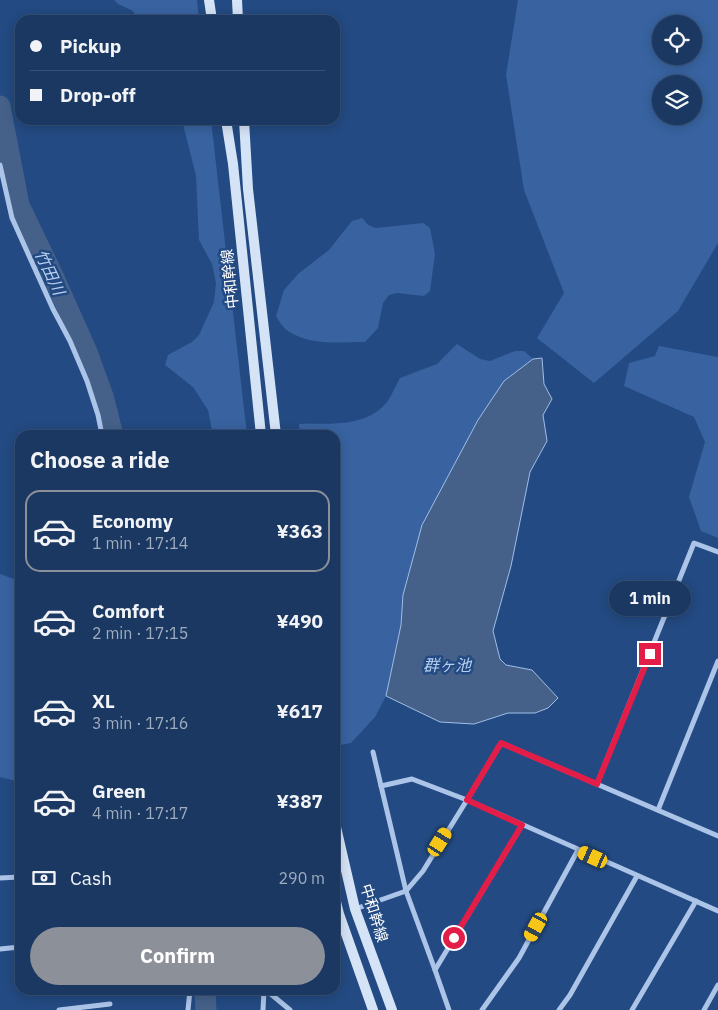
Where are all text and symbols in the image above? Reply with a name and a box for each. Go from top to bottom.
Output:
map controls [652,15,702,125]
button: locate [652,15,702,65]
text: Pickup [60,34,121,58]
button: layers [652,75,702,125]
text: Drop-off [60,83,136,107]
water label: 竹田川 [31,246,70,300]
street label: 中和幹線 [217,248,242,310]
text: Choose a ride [30,445,170,474]
icon: car [32,509,77,554]
text: Economy [92,509,173,533]
text: ¥363 [276,519,323,543]
text: 1 min · 17:14 [92,533,188,553]
callout: 1 min [609,582,691,616]
text: 1 min [629,588,671,608]
icon: car [32,599,77,644]
text: Comfort [92,599,165,623]
text: ¥490 [276,609,323,633]
text: 2 min · 17:15 [92,623,188,643]
route end [639,643,661,665]
water label: 群ヶ池 [423,655,473,675]
icon: car [32,689,77,734]
text: XL [92,689,115,713]
text: ¥617 [276,699,323,723]
text: 3 min · 17:16 [92,713,188,733]
icon: car [32,779,77,824]
text: Green [92,779,146,803]
text: ¥387 [276,789,323,813]
text: 4 min · 17:17 [92,803,188,823]
car [425,825,454,859]
car [576,844,609,870]
icon: cash [30,864,58,892]
text: Cash [70,866,112,890]
text: 290 m [278,868,325,888]
street label: 中和幹線 [357,881,392,944]
car [522,910,549,944]
button: Confirm [30,927,325,985]
route start [443,927,465,949]

